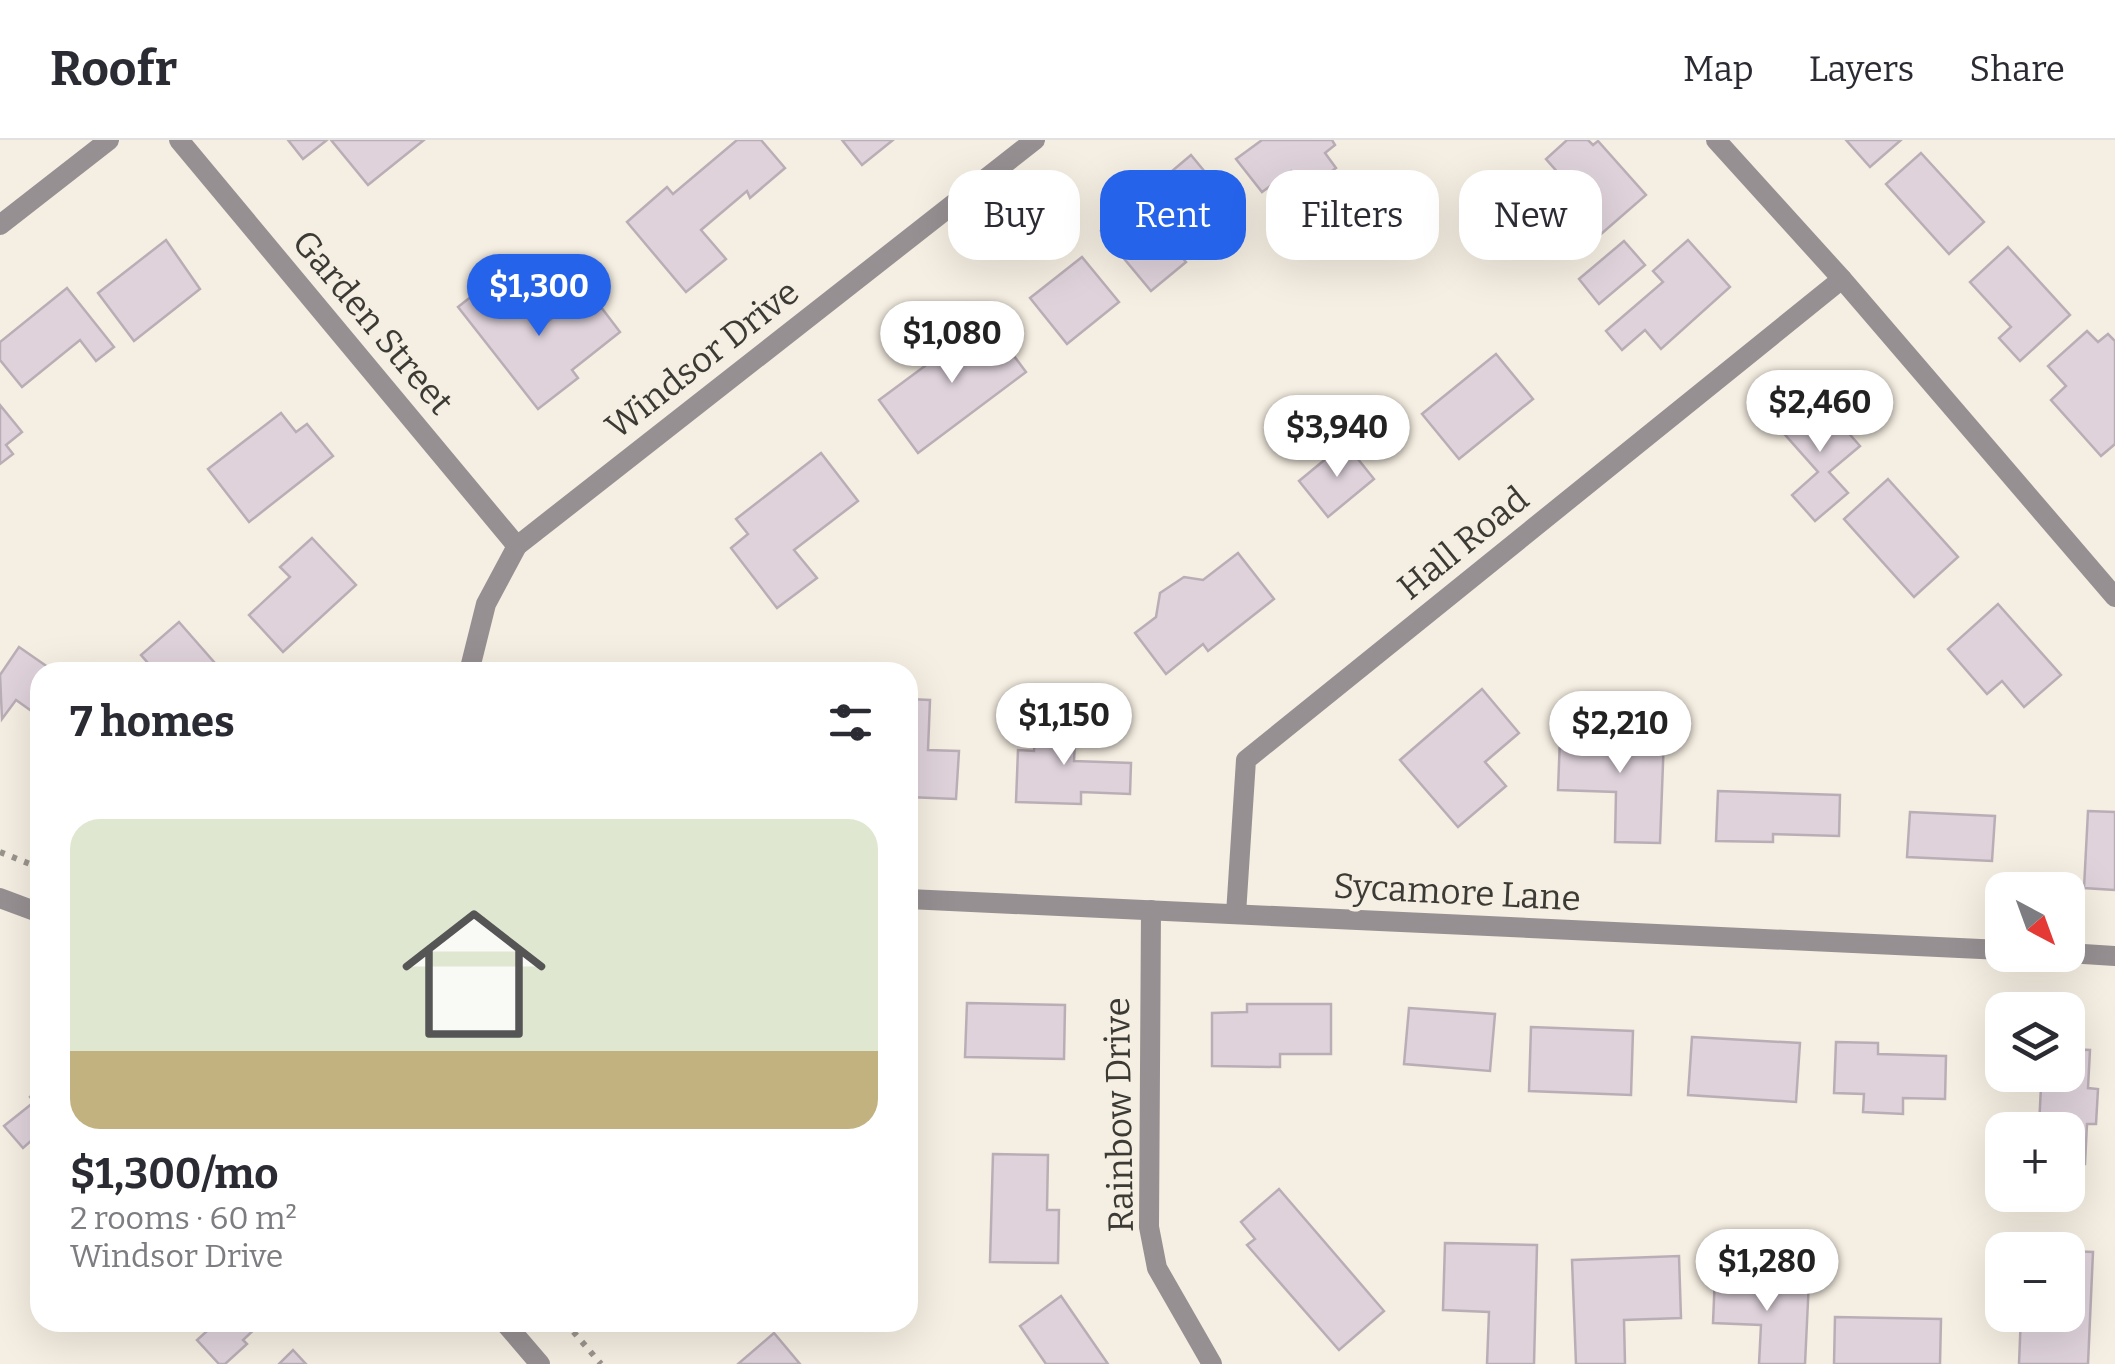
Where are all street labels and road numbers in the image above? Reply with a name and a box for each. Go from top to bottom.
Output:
street label: Garden Street [284,222,462,423]
street label: Windsor Drive [597,271,807,447]
street label: Hall Road [1389,478,1537,608]
street label: Sycamore Lane [1332,865,1582,919]
street label: Rainbow Drive [1096,997,1142,1233]

